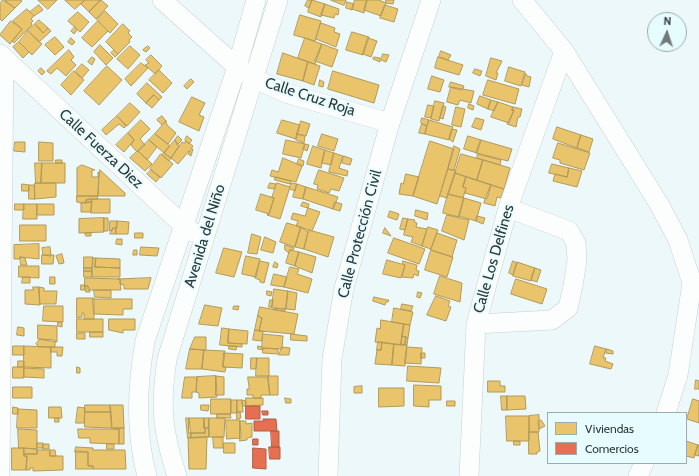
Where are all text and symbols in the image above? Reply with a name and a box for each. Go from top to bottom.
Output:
north arrow [647,12,687,52]
text: N [663,14,672,28]
street label: Calle Cruz Roja [262,74,358,120]
street label: Calle Fuerza Diez [55,105,147,193]
street label: Calle Protección Civil [334,168,386,300]
street label: Avenida del Niño [181,182,229,290]
street label: Calle Los Delfines [470,203,518,315]
legend [547,412,687,464]
text: Viviendas [585,421,634,436]
text: Comercios [585,441,639,456]

